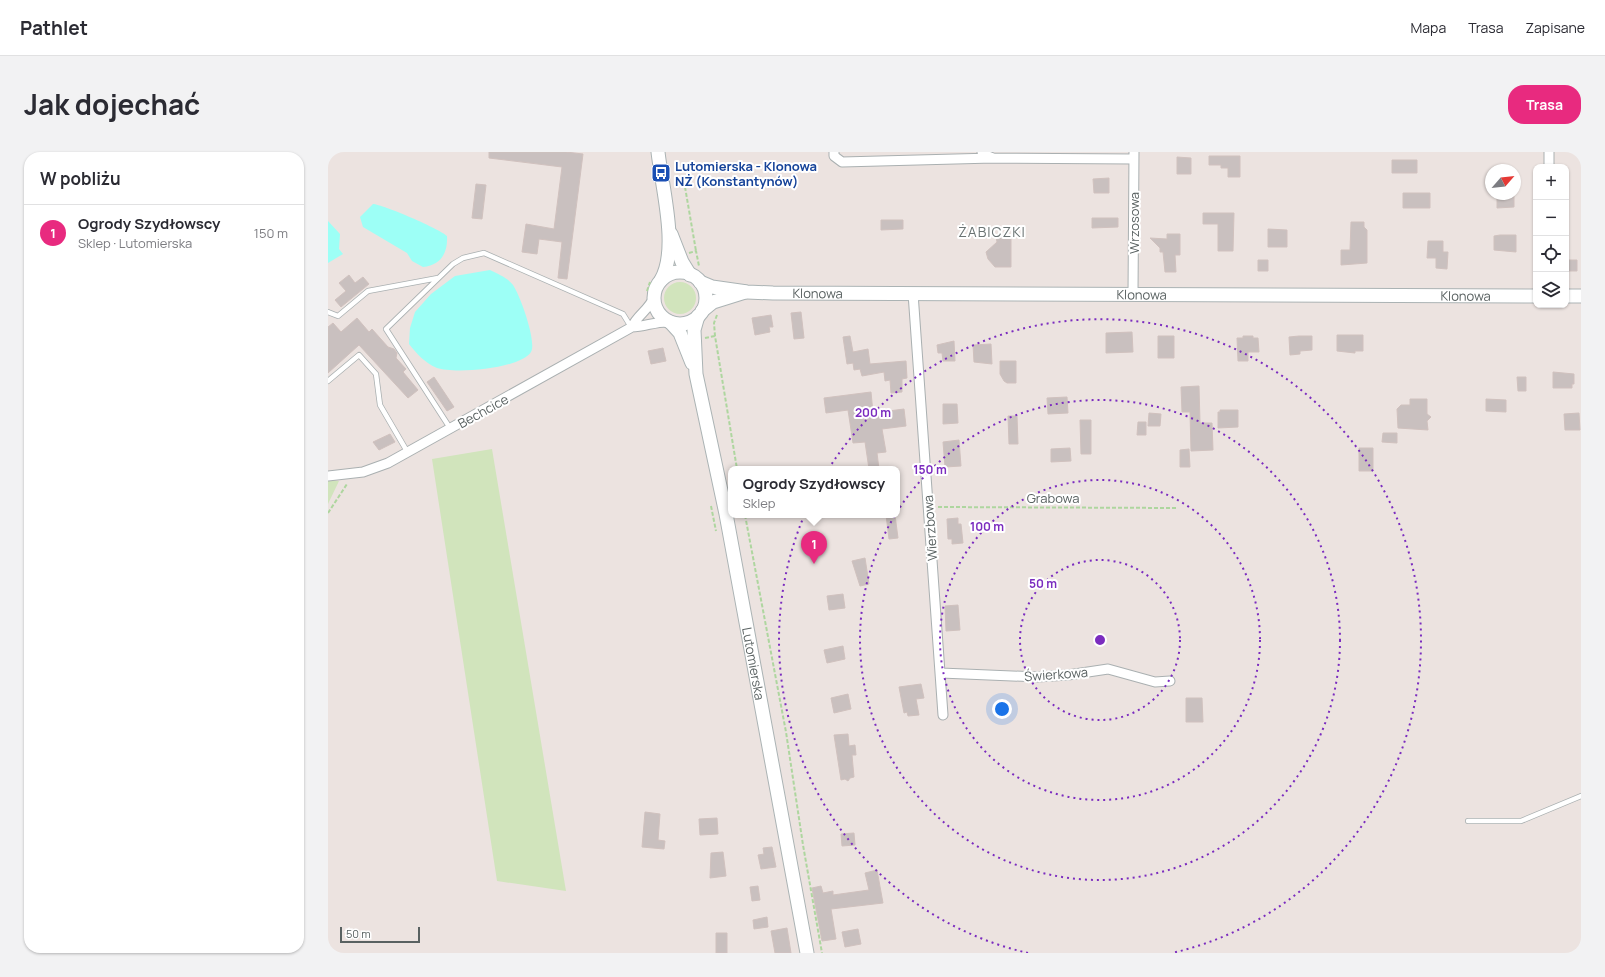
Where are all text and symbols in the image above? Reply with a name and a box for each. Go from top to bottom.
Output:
text: Pathlet [20,15,88,41]
text: Mapa [1411,18,1446,37]
text: Trasa [1468,18,1503,37]
text: Zapisane [1525,18,1585,37]
text: Jak dojechać [24,85,200,123]
button: Trasa [1508,85,1581,124]
place label: Lutomierska - Klonowa NŻ (Konstantynów) [675,157,817,190]
bus stop icon: Lutomierska - Klonowa NŻ (Konstantynów) [650,162,672,184]
north arrow [1485,164,1521,200]
map controls [1533,164,1569,308]
button: + [1533,164,1569,200]
text: W pobliżu [40,167,121,190]
street label: Wrzosowa [1125,192,1143,254]
button: − [1533,200,1569,236]
text: Ogrody Szydłowscy [78,213,221,234]
district label: ŻABICZKI [958,222,1026,241]
text: 1 [50,224,56,242]
text: 150 m [254,224,288,242]
text: Sklep · Lutomierska [78,234,192,252]
button: locate [1533,236,1569,272]
button: layers [1533,272,1569,308]
street label: Klonowa [792,284,843,302]
street label: Klonowa [1116,285,1167,304]
street label: Klonowa [1440,287,1491,305]
street label: Bechcice [455,390,512,432]
text: 200 m [855,404,891,421]
text: 150 m [913,461,947,478]
popup [728,466,900,518]
text: Ogrody Szydłowscy [743,473,885,494]
street label: Grabowa [1027,489,1079,507]
text: Sklep [743,494,775,512]
street label: Wierzbowa [919,494,941,562]
text: 100 m [970,518,1004,535]
pin: 1 [801,531,827,564]
text: 50 m [1029,575,1057,592]
street label: Lutomierska [738,626,769,702]
centre of rings [1093,633,1107,647]
street label: Świerkowa [1024,663,1088,685]
your location [992,699,1012,719]
scale bar [340,925,420,944]
text: 50 m [346,926,371,941]

